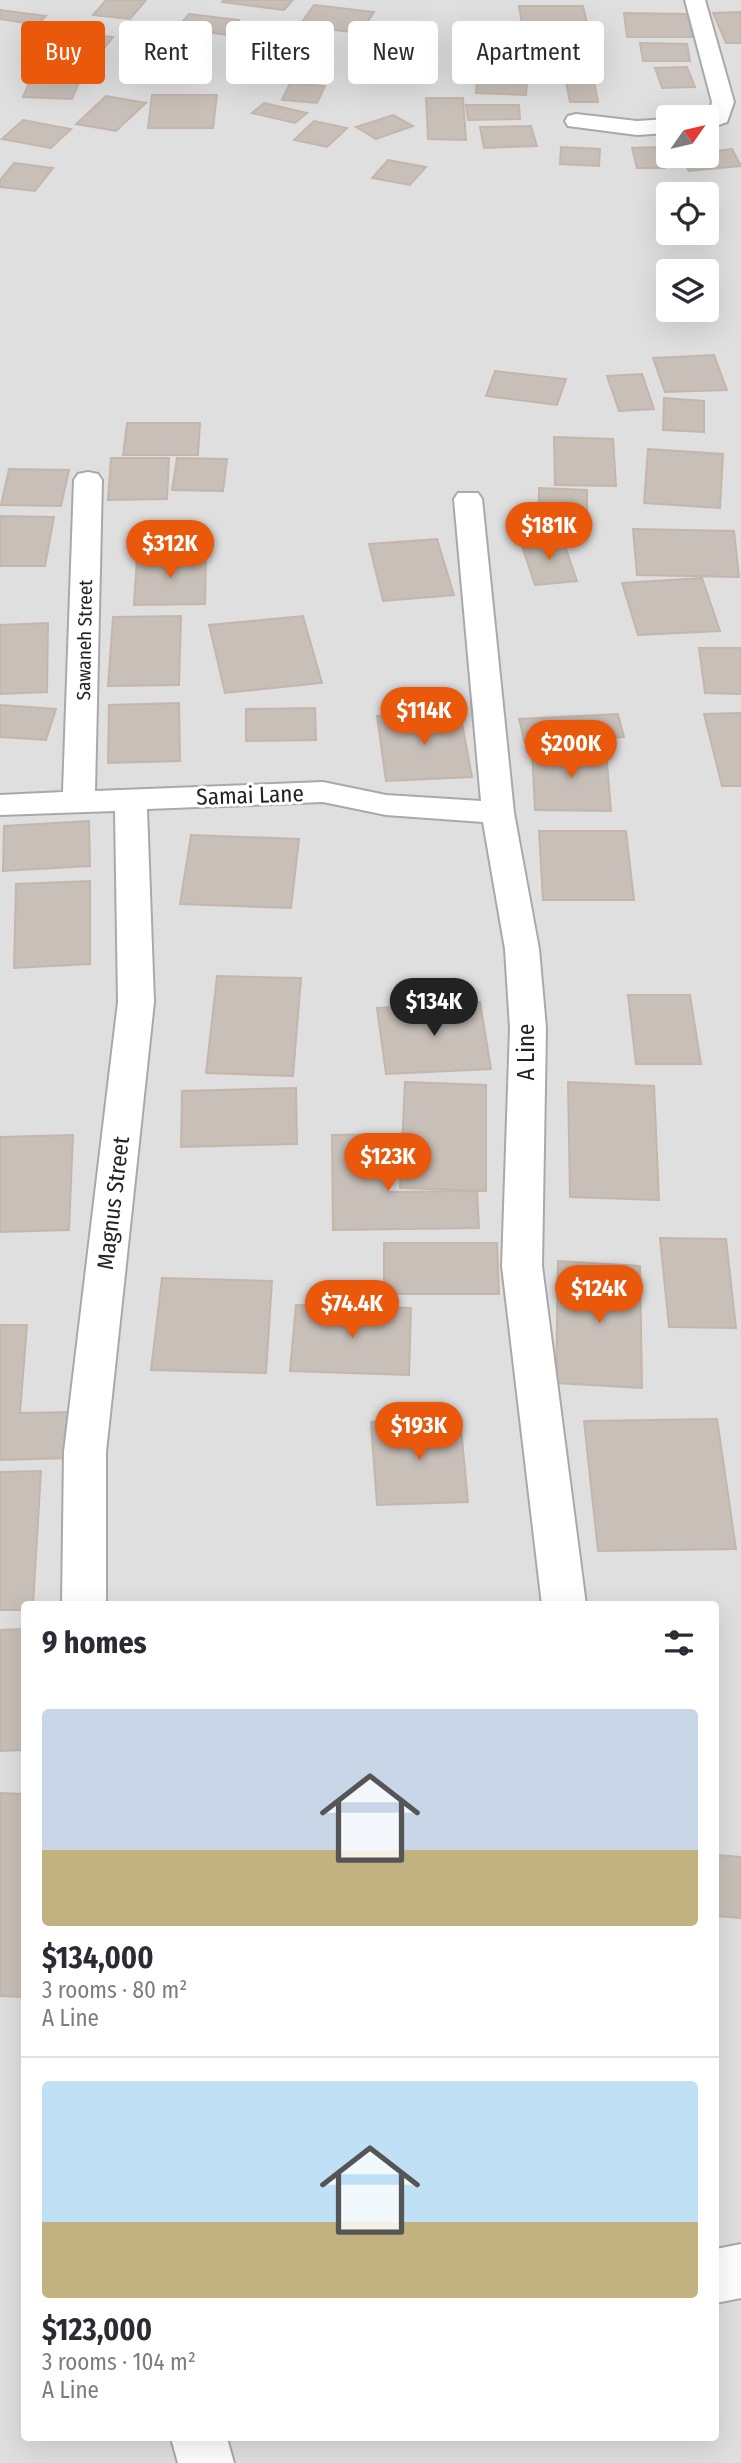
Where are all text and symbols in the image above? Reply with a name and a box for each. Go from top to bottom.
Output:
chip: Buy [21,21,105,84]
chip: Rent [119,21,212,84]
chip: Filters [226,21,334,84]
chip: New [348,21,438,84]
chip: Apartment [452,21,604,84]
north arrow [656,105,719,168]
map controls [656,105,719,322]
button: locate [656,182,719,245]
button: layers [656,259,719,322]
pin: $181K [500,503,598,562]
text: $181K [521,511,577,539]
pin: $312K [121,520,219,580]
text: $312K [142,529,198,557]
street label: Sawaneh Street [72,579,97,701]
pin: $114K [375,688,473,747]
text: $114K [397,696,451,724]
pin: $200K [522,720,620,780]
text: $200K [541,729,601,757]
street label: Samai Lane [196,779,304,811]
pin: $134K [385,978,483,1038]
text: $134K [406,987,462,1015]
street label: A Line [512,1024,540,1080]
street label: Magnus Street [91,1134,135,1271]
pin: $123K [339,1134,437,1193]
text: $123K [360,1142,416,1170]
pin: $124K [550,1266,648,1325]
text: $124K [571,1274,627,1302]
pin: $74.4K [295,1280,409,1340]
text: $74.4K [321,1289,383,1317]
pin: $193K [370,1402,468,1462]
text: $193K [391,1411,447,1439]
icon: filters [660,1624,698,1662]
text: 9 homes [42,1625,147,1661]
icon: home [307,1755,433,1881]
text: $134,000 [42,1940,154,1976]
text: 3 rooms · 80 m² [42,1976,187,2004]
text: A Line [42,2004,99,2032]
icon: home [307,2127,433,2253]
text: $123,000 [42,2312,152,2348]
text: 3 rooms · 104 m² [42,2348,196,2376]
text: A Line [42,2376,99,2404]

